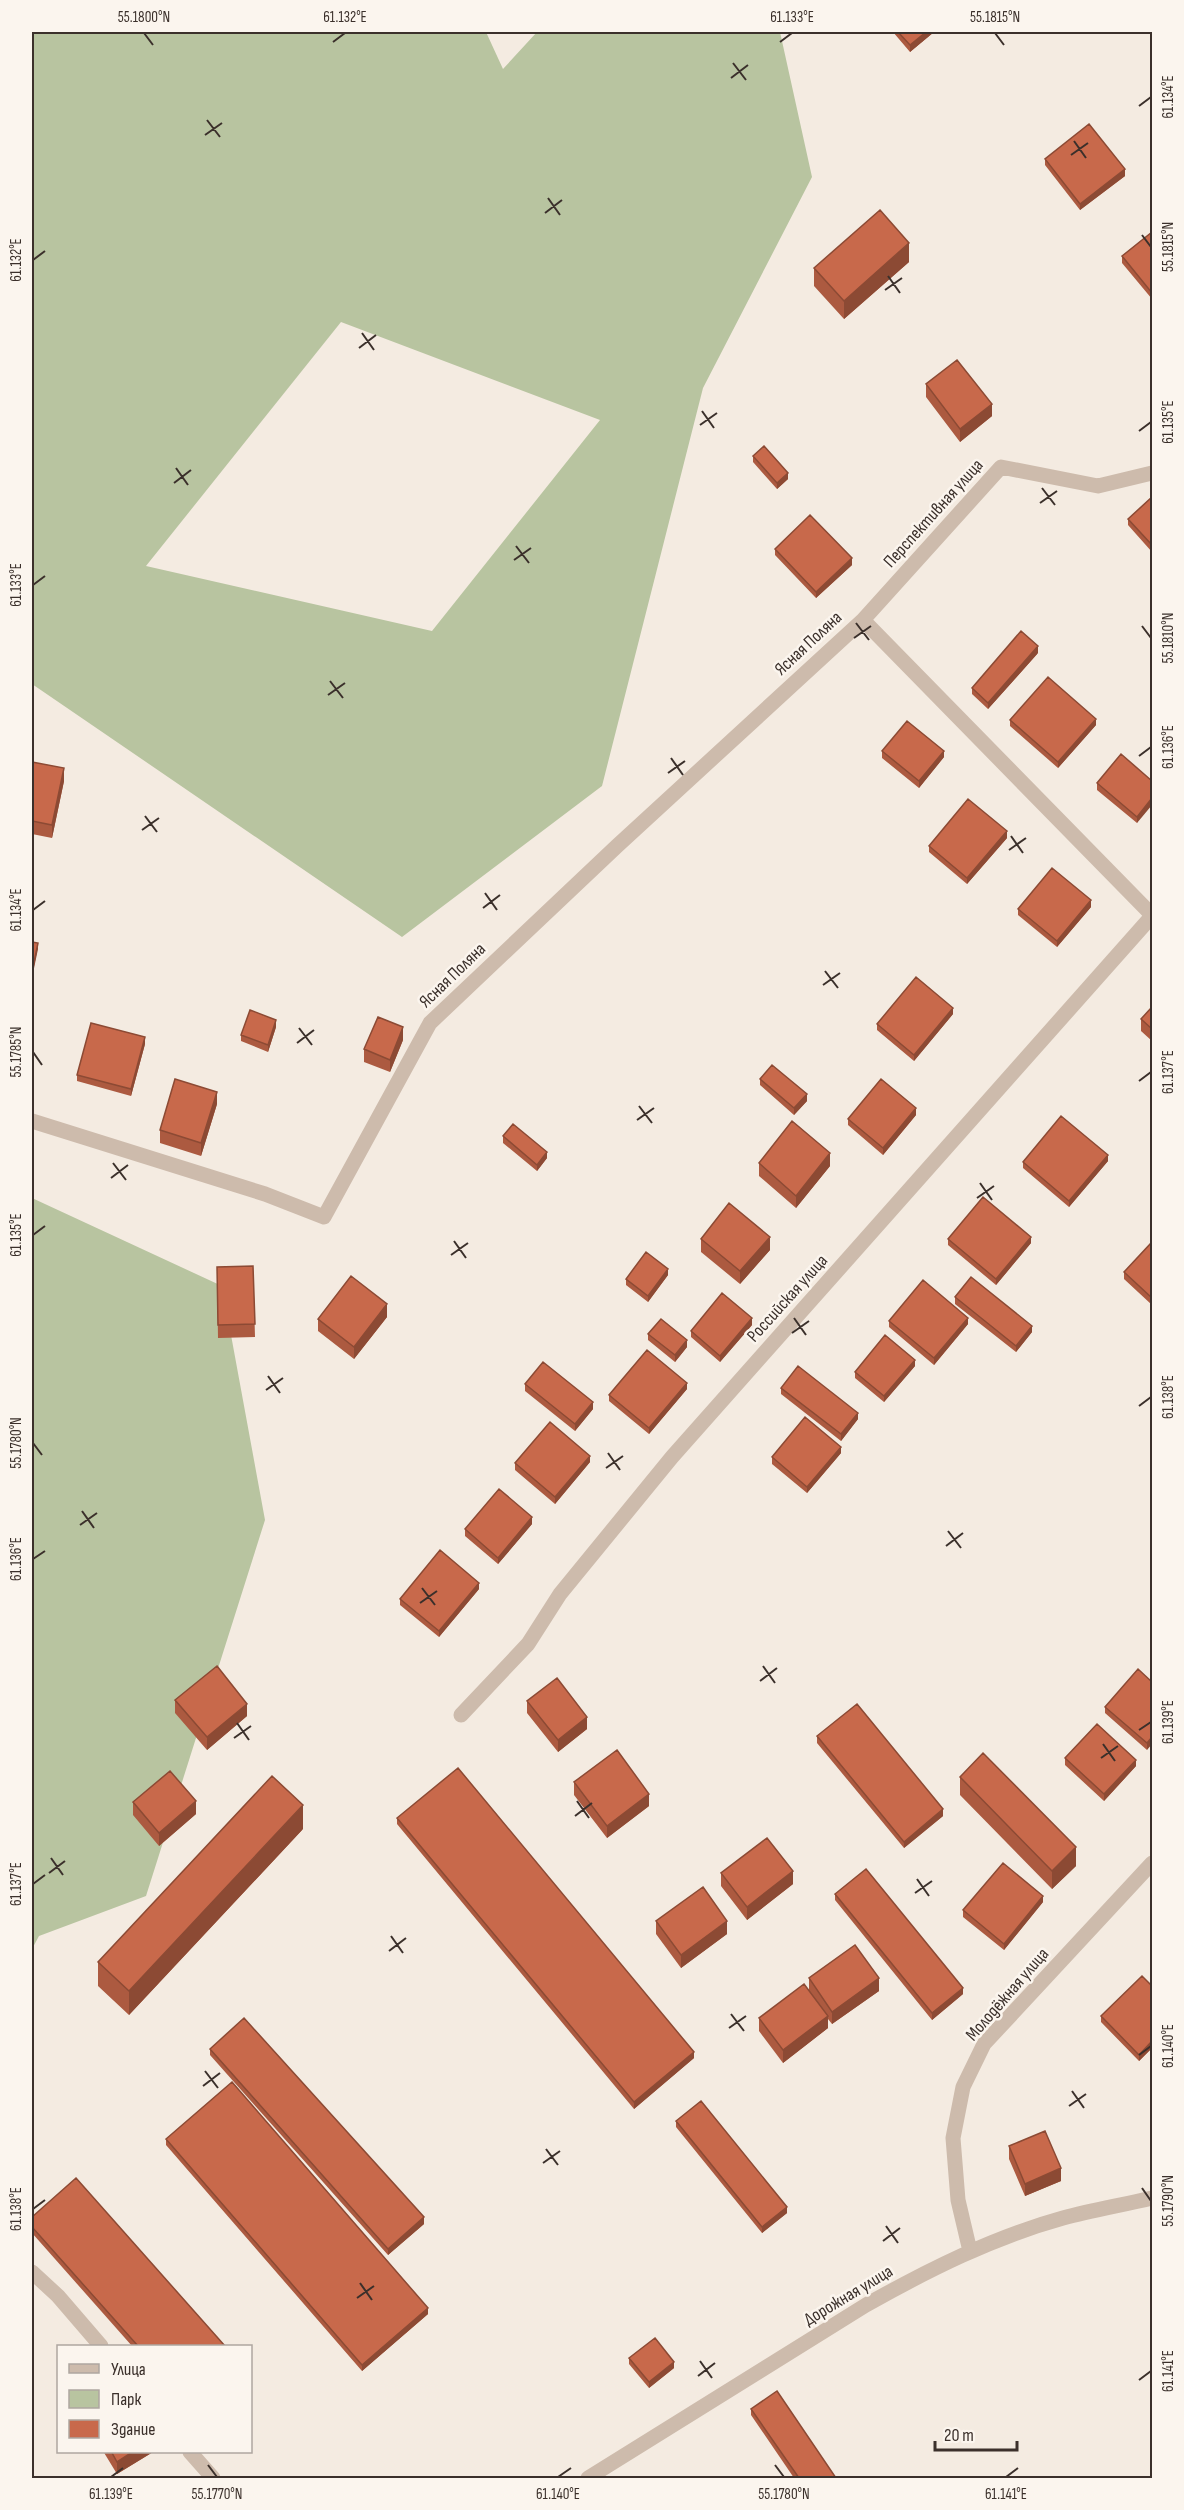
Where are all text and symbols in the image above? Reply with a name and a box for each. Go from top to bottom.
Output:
text: 55.1800°N [118,8,170,27]
text: 61.132°E [323,8,367,27]
text: 61.133°E [770,8,814,27]
text: 55.1815°N [970,8,1020,27]
text: 61.134°E [1159,75,1178,119]
text: 55.1815°N [1159,222,1178,272]
text: 61.132°E [7,238,26,282]
text: 61.135°E [1159,400,1178,444]
street label: Перспективная улица [879,455,988,572]
text: 61.133°E [7,563,26,607]
street label: Ясная Поляна [770,607,846,680]
text: 55.1810°N [1159,613,1178,663]
text: 61.136°E [1159,725,1178,769]
text: 61.134°E [7,888,26,932]
street label: Ясная Поляна [415,939,490,1012]
text: 55.1785°N [7,1027,26,1077]
text: 61.137°E [1159,1050,1178,1094]
text: 61.135°E [7,1213,26,1257]
street label: Российская улица [743,1250,832,1346]
text: 61.138°E [1159,1375,1178,1419]
text: 55.1780°N [7,1417,26,1469]
text: 61.136°E [7,1537,26,1581]
text: 61.139°E [1159,1700,1178,1744]
text: 61.137°E [7,1862,26,1906]
street label: Молодёжная улица [961,1944,1053,2045]
text: 61.140°E [1159,2024,1178,2068]
text: 55.1790°N [1159,2175,1178,2227]
text: 61.138°E [7,2187,26,2231]
street label: Дорожная улица [800,2261,897,2330]
legend [57,2345,252,2453]
text: 61.141°E [1159,2350,1178,2392]
text: Улица [111,2359,146,2380]
text: Парк [111,2389,142,2410]
scale bar [935,2414,1018,2452]
text: Здание [111,2419,156,2440]
text: 20 m [944,2425,974,2446]
text: 61.139°E [89,2485,133,2504]
text: 55.1770°N [192,2485,243,2504]
text: 61.140°E [536,2485,580,2504]
text: 55.1780°N [758,2485,810,2504]
text: 61.141°E [985,2485,1027,2504]

